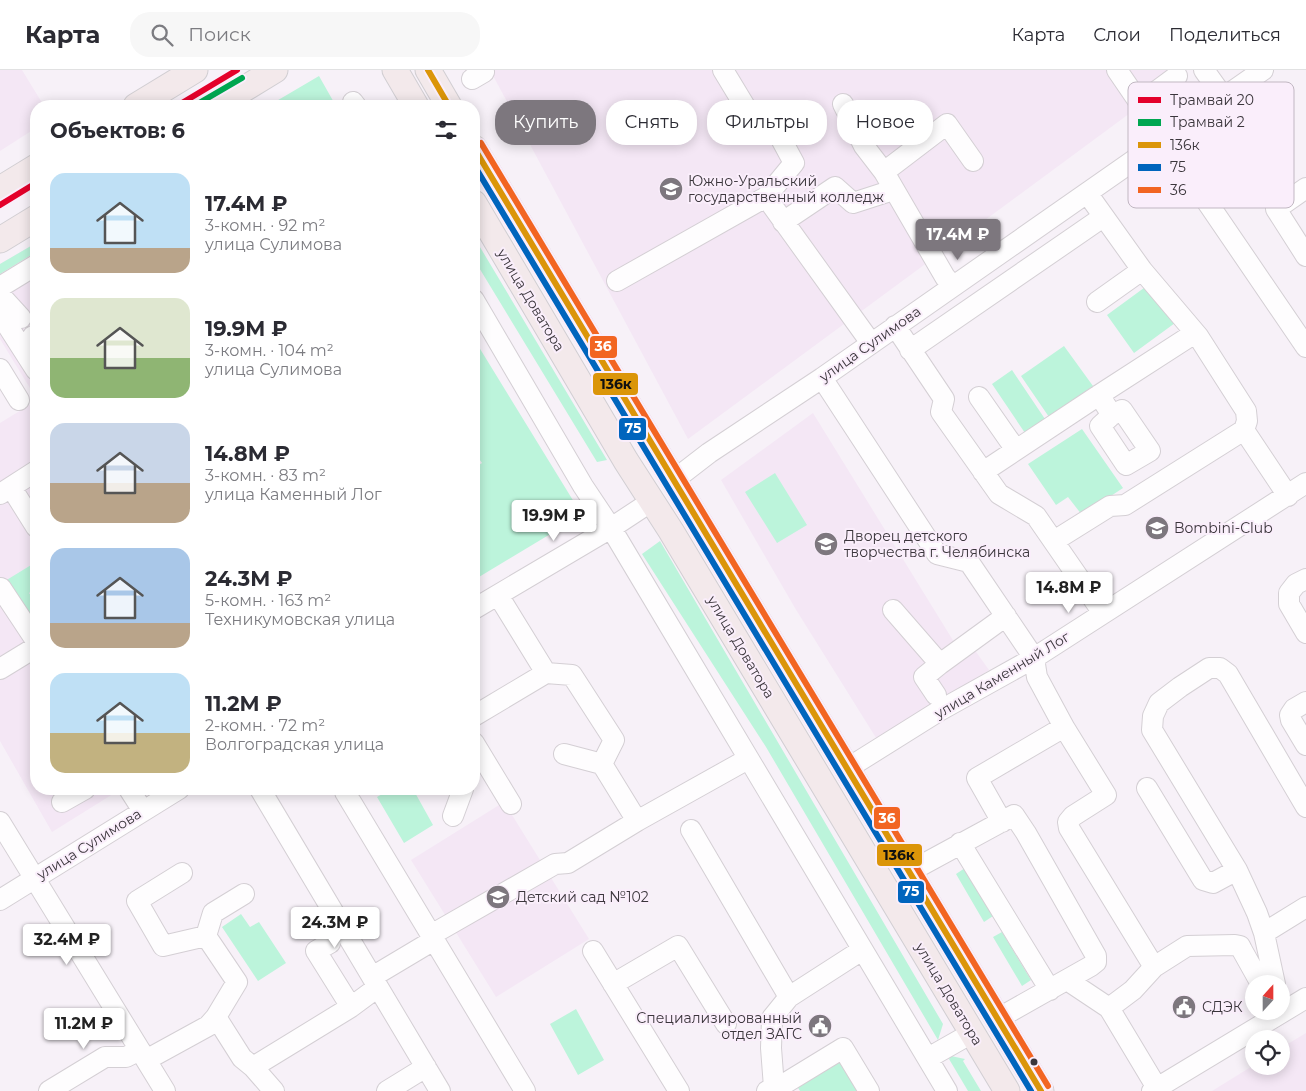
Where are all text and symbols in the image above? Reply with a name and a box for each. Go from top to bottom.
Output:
search box [130,12,480,57]
text: Карта [25,20,100,49]
icon: search [148,21,176,49]
text: Поиск [188,23,251,46]
text: Карта [1011,24,1065,46]
text: Слои [1093,24,1141,46]
text: Поделиться [1169,24,1281,46]
legend [1128,82,1294,208]
text: Трамвай 20 [1170,91,1254,109]
chip: Купить [495,100,596,145]
chip: Снять [606,100,697,145]
chip: Фильтры [707,100,827,145]
chip: Новое [837,100,933,145]
text: Трамвай 2 [1170,113,1245,131]
icon: filters [432,116,460,144]
text: Объектов: 6 [50,118,185,143]
text: 136к [1170,136,1200,154]
text: 75 [1170,158,1186,176]
place label: Южно-Уральский государственный колледж [688,172,884,206]
school or university icon: Южно-Уральский государственный колледж [658,176,684,202]
text: 36 [1170,181,1187,199]
text: 17.4M ₽ [205,191,288,216]
icon: home [90,193,150,253]
text: 3-комн. · 92 m² [205,216,325,235]
pin: 17.4M ₽ [912,218,1004,261]
text: 17.4M ₽ [927,225,989,244]
text: улица Сулимова [205,235,342,254]
street label: улица Доватора [493,244,569,355]
street label: улица Сулимова [815,302,924,386]
text: 19.9M ₽ [205,316,288,341]
icon: home [90,318,150,378]
line badge: 36 [589,335,618,359]
text: 36 [593,337,612,355]
text: 3-комн. · 104 m² [205,341,334,360]
text: улица Сулимова [205,360,342,379]
line badge: 136к [592,372,639,396]
text: 136к [600,375,632,393]
line badge: 75 [618,417,647,441]
text: 75 [625,419,641,437]
text: 14.8M ₽ [205,441,290,466]
icon: home [90,443,150,503]
text: 3-комн. · 83 m² [205,466,326,485]
text: улица Каменный Лог [205,485,382,504]
pin: 19.9M ₽ [508,500,600,542]
text: 19.9M ₽ [523,506,585,525]
school or university icon: Bombini-Club [1144,515,1170,541]
place label: Bombini-Club [1174,519,1273,537]
place label: Дворец детского творчества г. Челябинска [844,527,1030,561]
school or university icon: Дворец детского творчества г. Челябинска [813,531,839,557]
text: 24.3M ₽ [205,566,293,591]
icon: home [90,568,150,628]
pin: 14.8M ₽ [1023,572,1115,614]
text: 14.8M ₽ [1037,578,1101,597]
text: 5-комн. · 163 m² [205,591,331,610]
street label: улица Доватора [703,591,779,702]
text: Техникумовская улица [205,610,395,629]
street label: улица Каменный Лог [930,627,1073,723]
text: 11.2M ₽ [205,691,282,716]
icon: home [90,693,150,753]
text: 2-комн. · 72 m² [205,716,325,735]
text: Волгоградская улица [205,735,384,754]
street label: улица Сулимова [32,805,145,884]
line badge: 36 [873,806,901,830]
text: 36 [877,809,896,827]
line badge: 136к [876,843,923,867]
text: 136к [883,846,915,864]
line badge: 75 [897,880,925,904]
text: 75 [903,882,919,900]
school or university icon: Детский сад №102 [485,884,511,910]
place label: Детский сад №102 [516,888,649,906]
pin: 24.3M ₽ [289,906,381,949]
text: 24.3M ₽ [302,913,368,932]
pin: 32.4M ₽ [21,924,113,966]
text: 32.4M ₽ [34,930,100,949]
street label: улица Доватора [911,938,987,1049]
north arrow [1245,975,1290,1020]
map controls [1245,975,1290,1075]
public building icon: СДЭК [1171,994,1197,1020]
place label: СДЭК [1202,998,1243,1016]
pin: 11.2M ₽ [38,1008,130,1050]
place label: Специализированный отдел ЗАГС [636,1009,802,1043]
public building icon: Специализированный отдел ЗАГС [807,1013,833,1039]
text: 11.2M ₽ [55,1014,113,1033]
button: locate [1245,1030,1290,1075]
unlabelled marker [1029,1057,1039,1067]

